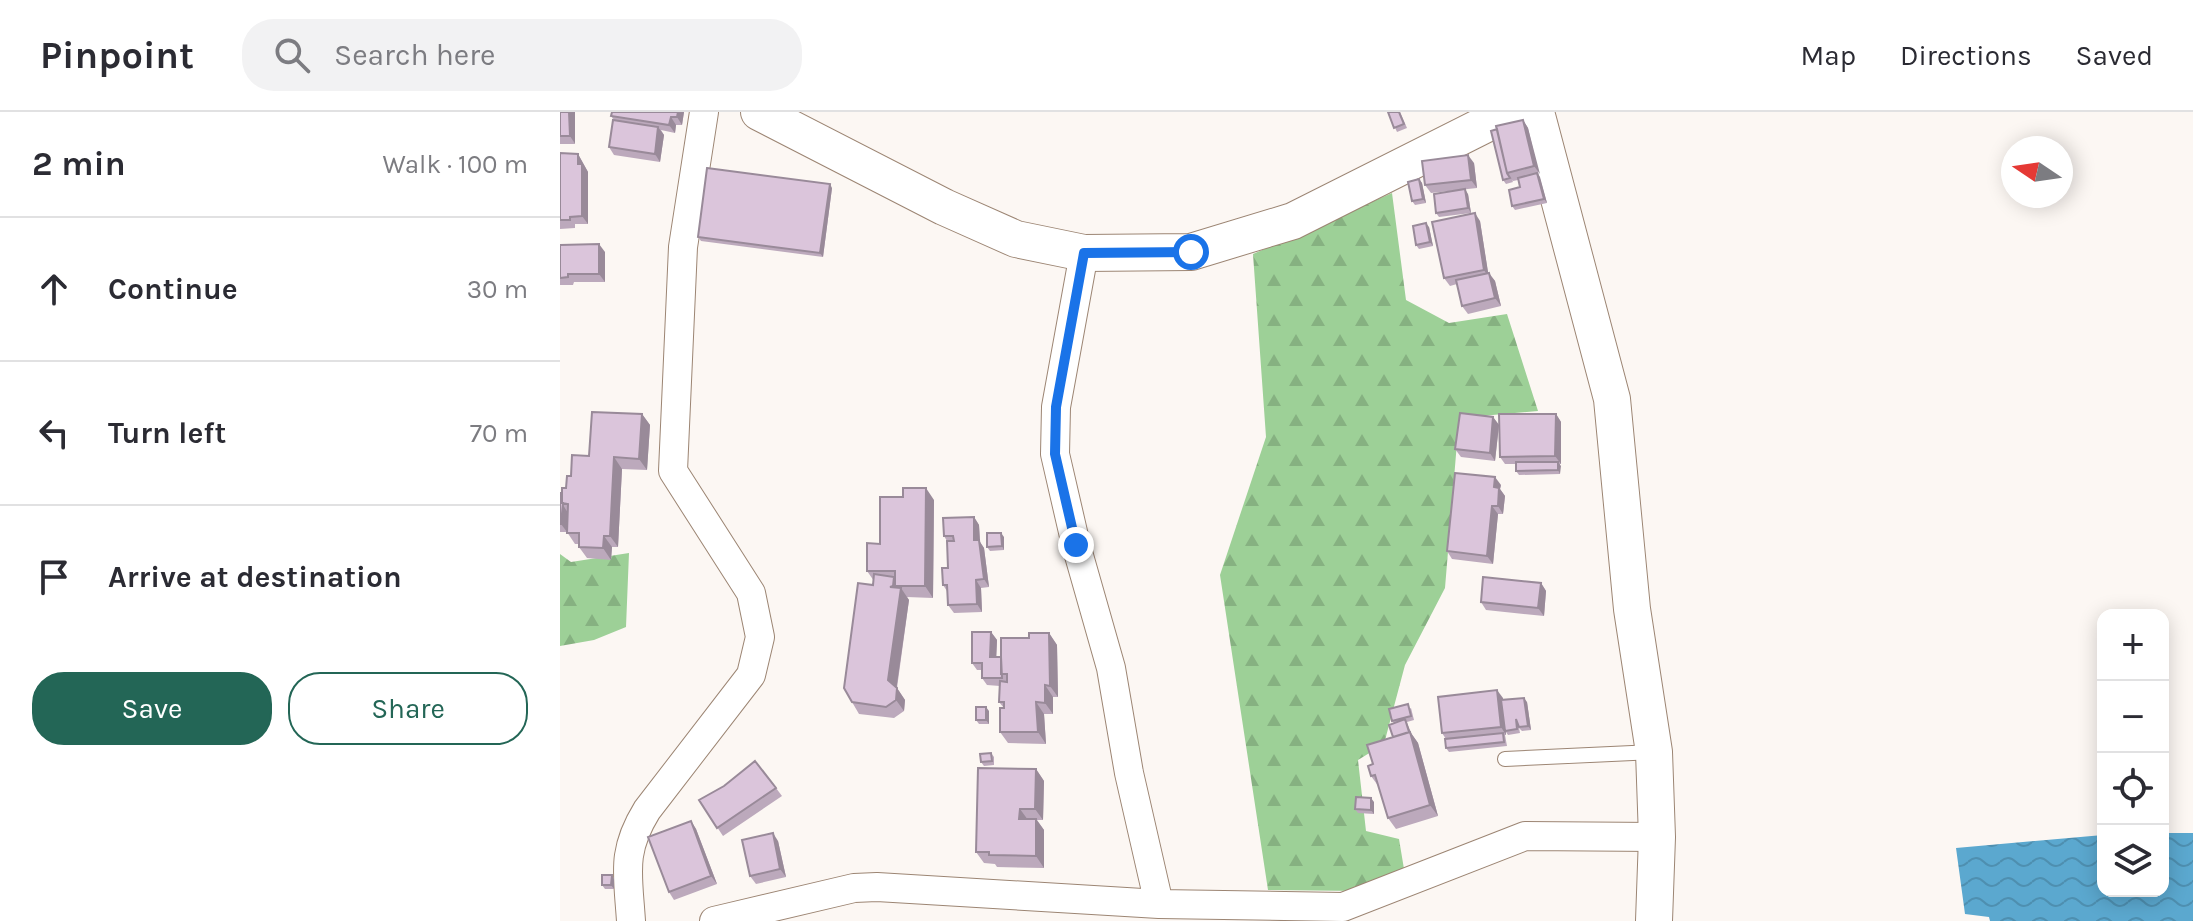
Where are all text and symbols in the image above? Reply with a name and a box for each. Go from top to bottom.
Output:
search box [242,19,802,91]
text: Pinpoint [40,33,194,78]
icon: search [270,33,314,77]
text: Search here [334,37,495,73]
text: Map [1801,39,1856,72]
text: Directions [1900,39,2032,72]
text: Saved [2076,39,2153,72]
north arrow [2001,136,2073,208]
text: 2 min [32,144,126,184]
text: Walk · 100 m [382,149,528,180]
route start [1173,234,1209,270]
icon: ahead [32,267,76,311]
text: Continue [108,271,238,307]
text: 30 m [467,274,528,305]
icon: left [32,411,76,455]
text: Turn left [108,415,226,451]
text: 70 m [470,418,528,449]
route end [1058,527,1094,563]
icon: arrive [32,555,76,599]
text: Arrive at destination [108,559,402,595]
map controls [2097,609,2169,897]
button: + [2097,609,2169,681]
button: Save [32,672,272,745]
button: Share [288,672,528,745]
button: − [2097,681,2169,753]
button: locate [2097,753,2169,825]
button: layers [2097,825,2169,897]

